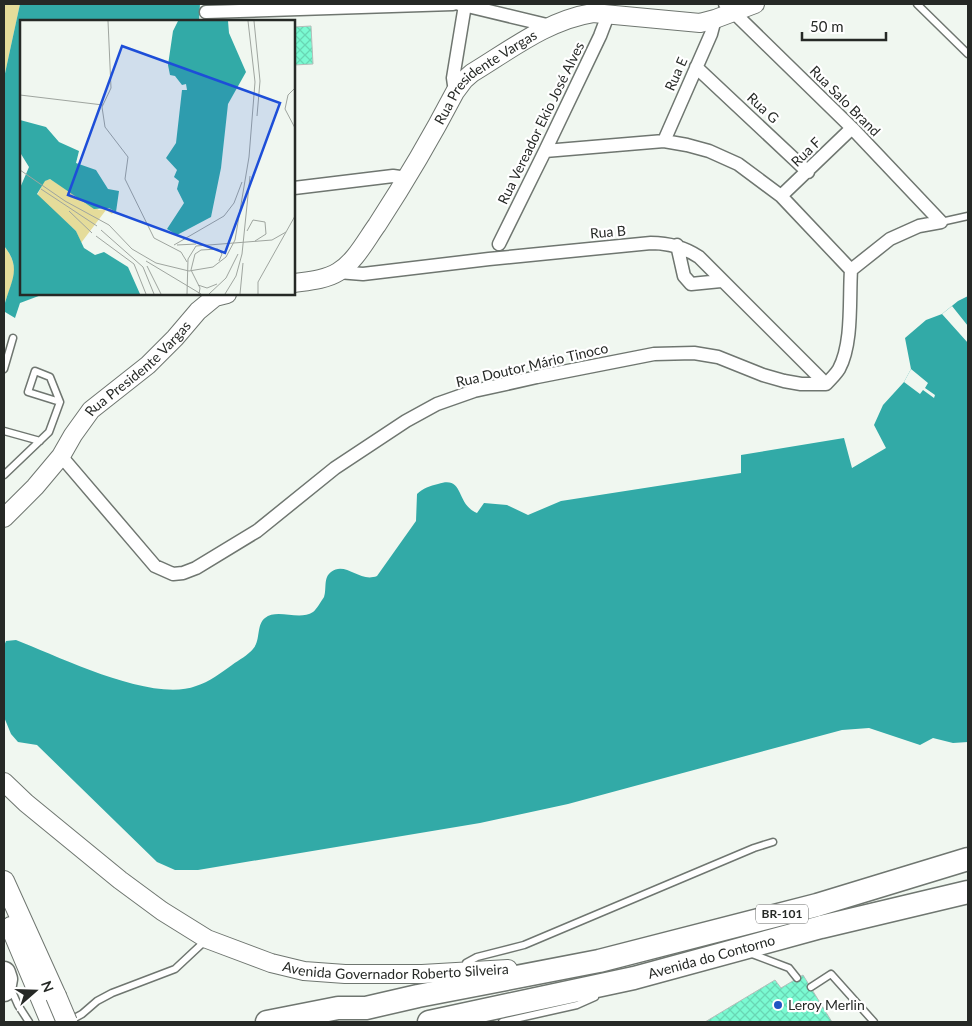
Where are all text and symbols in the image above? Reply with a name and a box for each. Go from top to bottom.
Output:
scale bar [802,10,886,42]
text: 50 m [810,17,844,35]
inset map [20,20,295,295]
street label: Rua Presidente Vargas [430,26,540,127]
street label: Rua Vereador Ekio José Alves [494,39,587,207]
street label: Rua E [661,54,690,93]
street label: Rua Salo Brand [807,62,884,139]
street label: Rua G [744,89,783,126]
street label: Rua F [787,133,824,170]
street label: Rua B [589,221,627,242]
street label: Rua Presidente Vargas [81,317,194,419]
street label: Rua Doutor Mário Tinoco [454,339,610,390]
road number: BR-101 [756,904,808,924]
street label: Avenida do Contorno [646,931,777,982]
street label: Avenida Governador Roberto Silveira [281,957,509,982]
north arrow [10,966,60,1016]
text: N [38,978,58,994]
place label: Leroy Merlin [788,996,865,1013]
marker: Leroy Merlin [772,999,784,1011]

